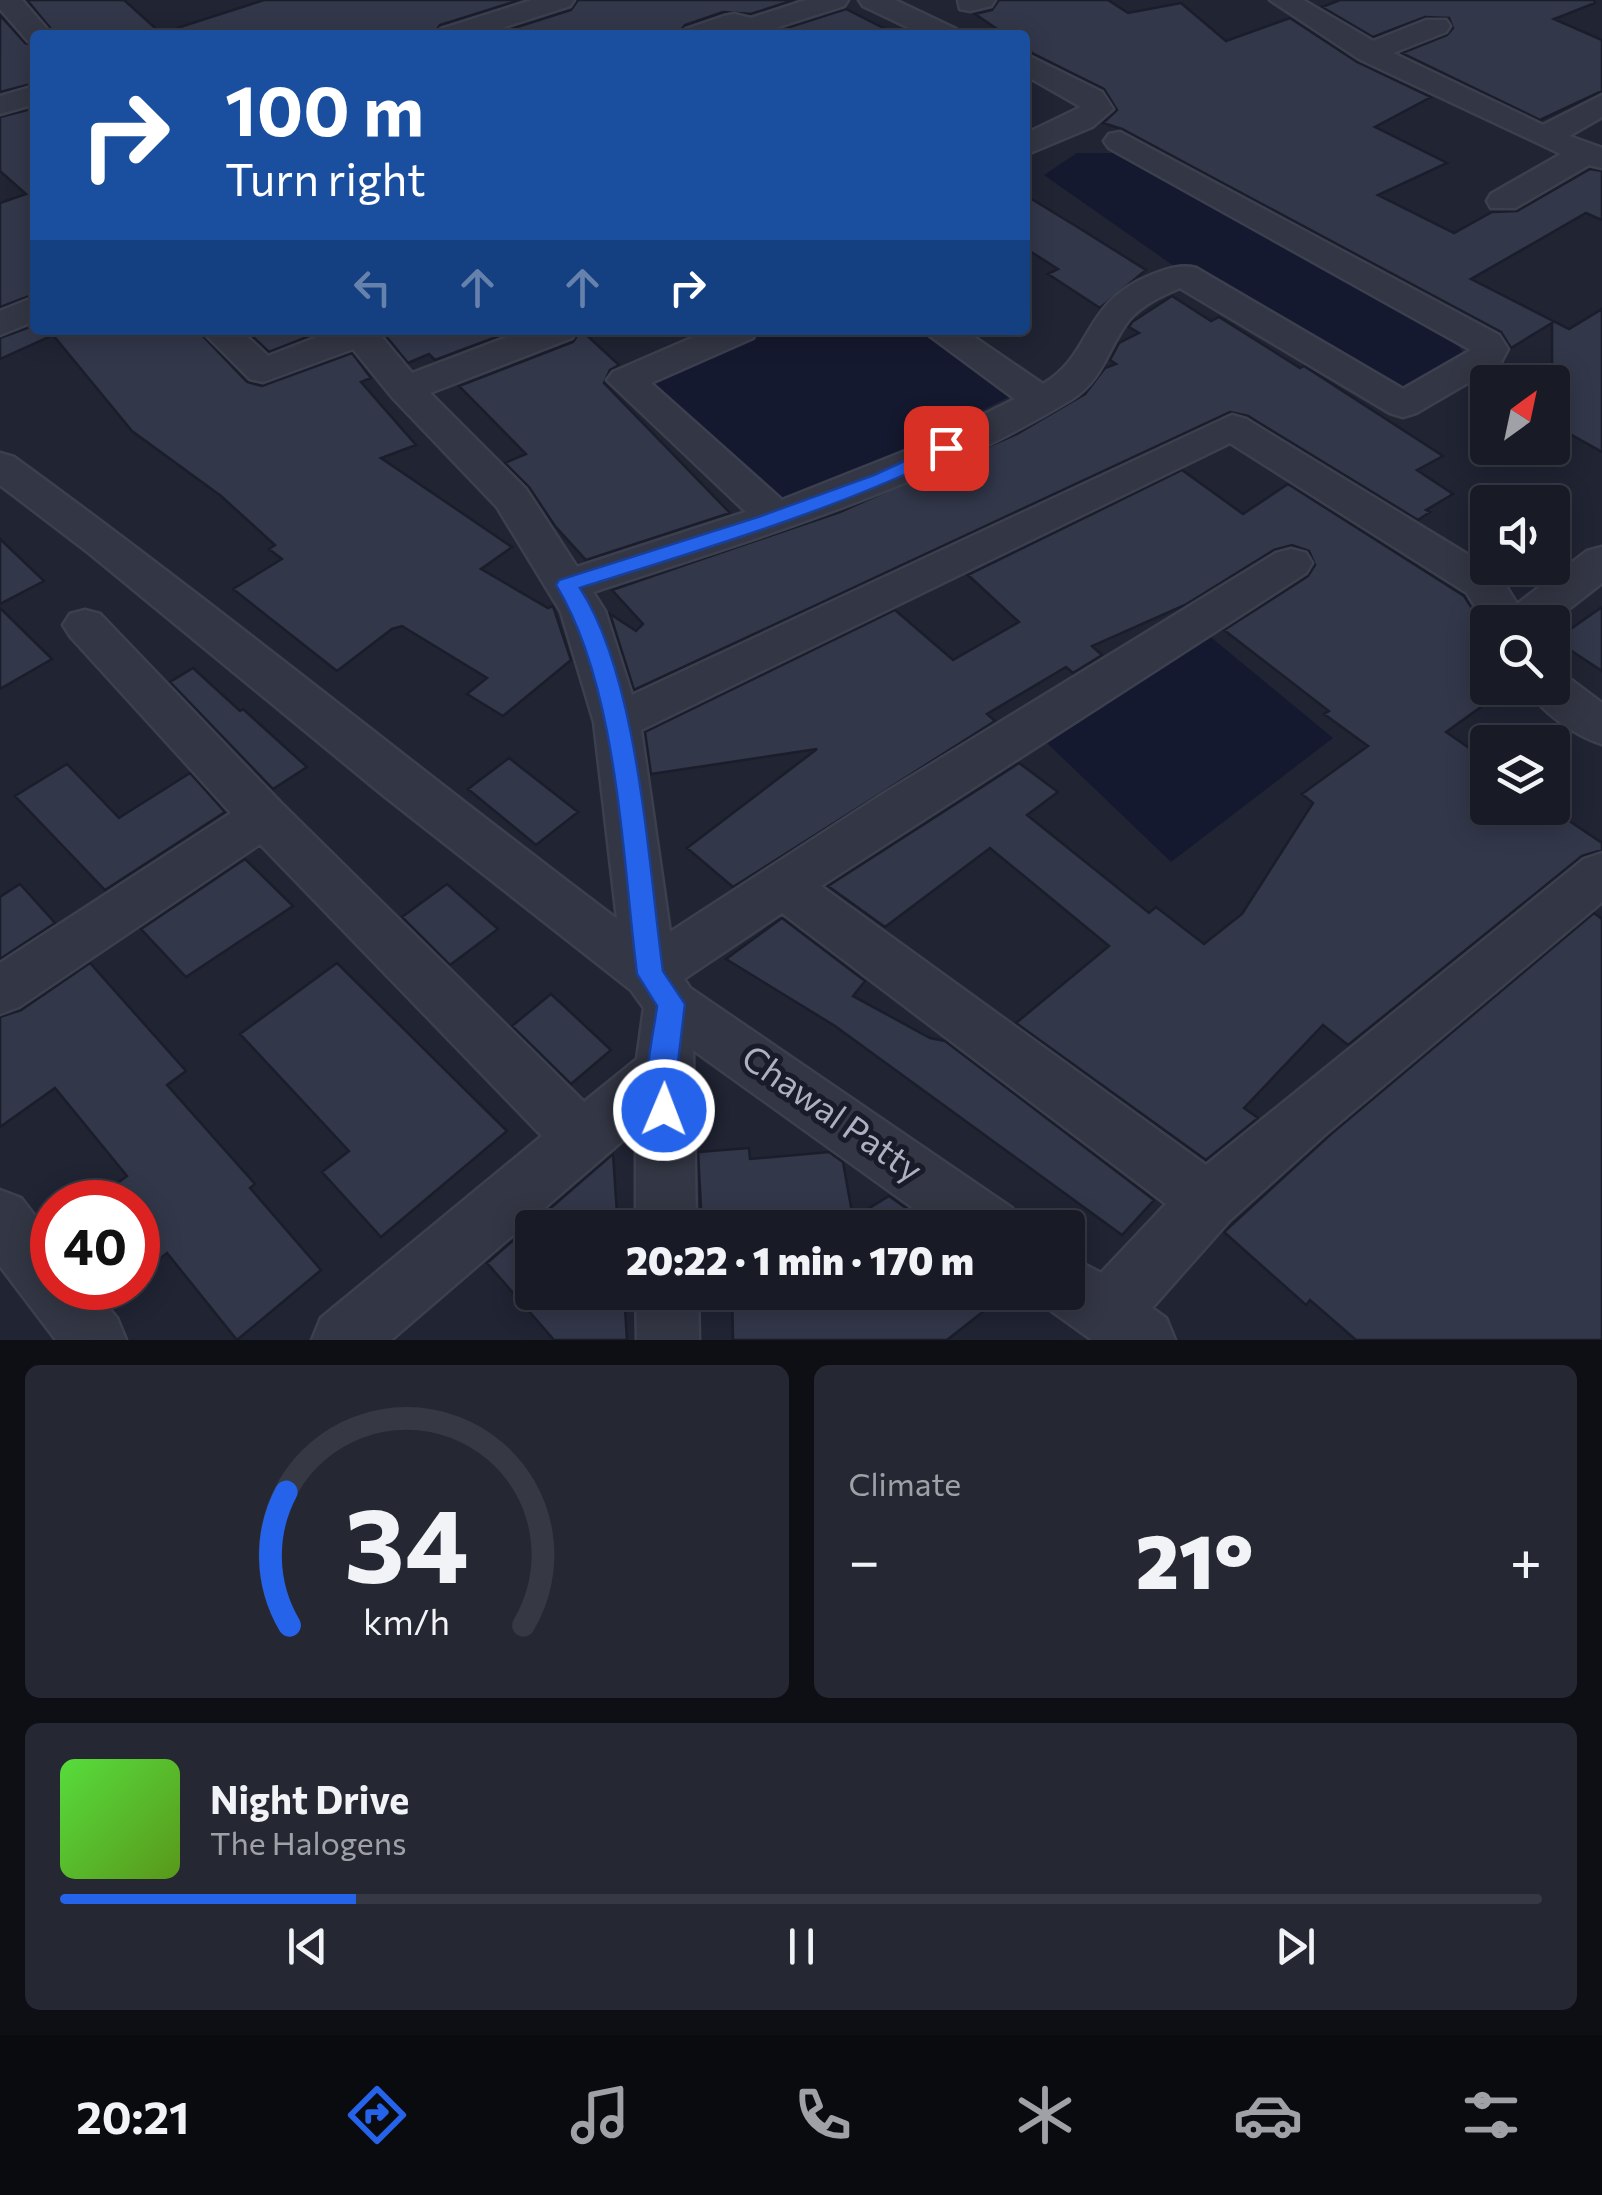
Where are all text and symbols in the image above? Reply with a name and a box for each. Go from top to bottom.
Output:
text: 100 m [225,65,424,150]
icon: right [60,70,190,200]
text: Turn right [225,150,426,205]
icon: left [345,260,400,315]
icon: ahead [450,260,505,315]
icon: ahead [555,260,610,315]
icon: right [660,260,715,315]
north arrow [1470,365,1570,465]
map controls [1470,365,1570,825]
pin [904,406,989,491]
icon: arrive [919,421,974,476]
button: sound [1470,485,1570,585]
button: search [1470,605,1570,705]
button: layers [1470,725,1570,825]
street label: Chawal Patty [735,1034,932,1190]
position arrow [612,1058,716,1162]
speed limit sign: 40 [30,1180,160,1310]
text: 20:22 · 1 min · 170 m [626,1236,974,1283]
text: Climate [849,1463,961,1503]
text: 34 [345,1477,469,1604]
text: 21° [1136,1513,1254,1604]
text: − [849,1525,880,1592]
text: + [1510,1525,1542,1592]
text: km/h [363,1599,450,1642]
text: Night Drive [210,1775,409,1822]
text: The Halogens [210,1822,407,1862]
icon: previous [280,1919,335,1974]
icon: pause [774,1919,829,1974]
icon: next [1268,1919,1323,1974]
icon: directions [342,2080,412,2150]
icon: music [565,2080,635,2150]
icon: phone [788,2080,858,2150]
icon: climate [1010,2080,1080,2150]
icon: car [1233,2080,1303,2150]
icon: filters [1456,2080,1526,2150]
text: 20:21 [76,2088,189,2143]

